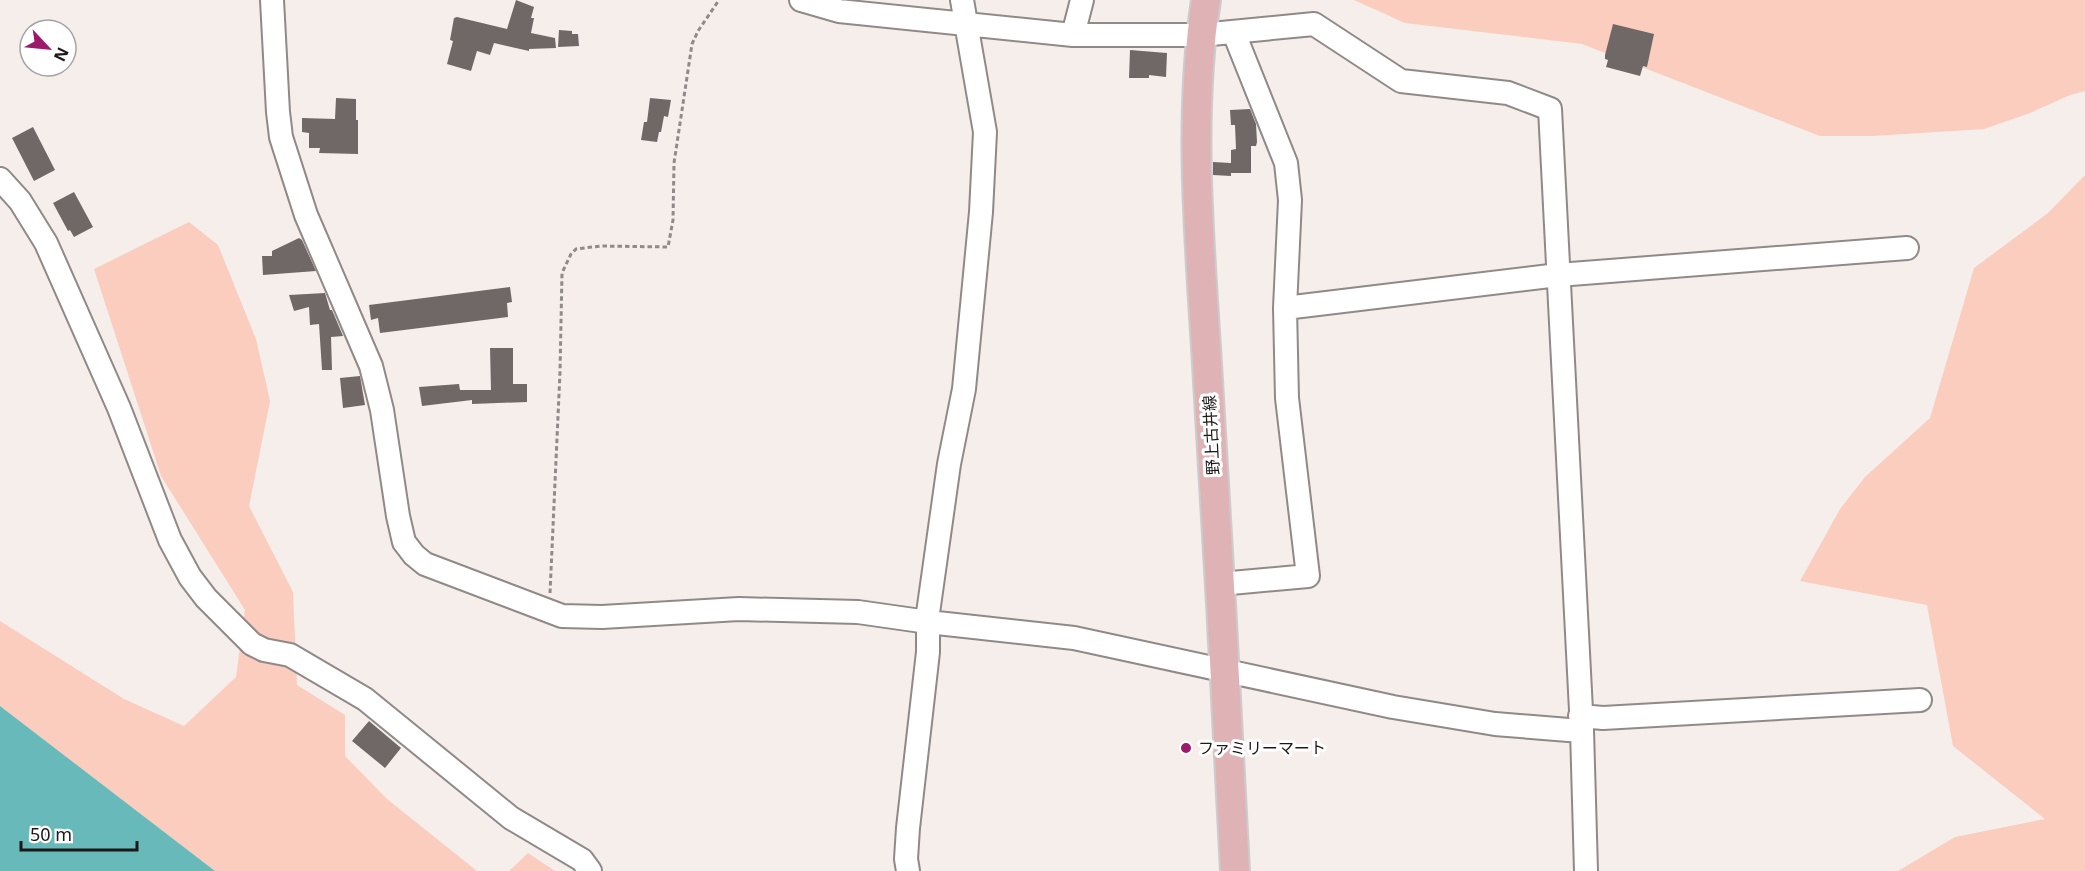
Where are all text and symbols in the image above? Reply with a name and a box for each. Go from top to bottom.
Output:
north arrow [18,18,78,78]
text: N [49,44,74,65]
street label: 野上古井線 [1198,394,1224,476]
place label: ファミリーマート [1198,737,1326,759]
marker: ファミリーマート [1179,741,1193,755]
scale bar [21,814,136,852]
text: 50 m [30,822,72,846]

